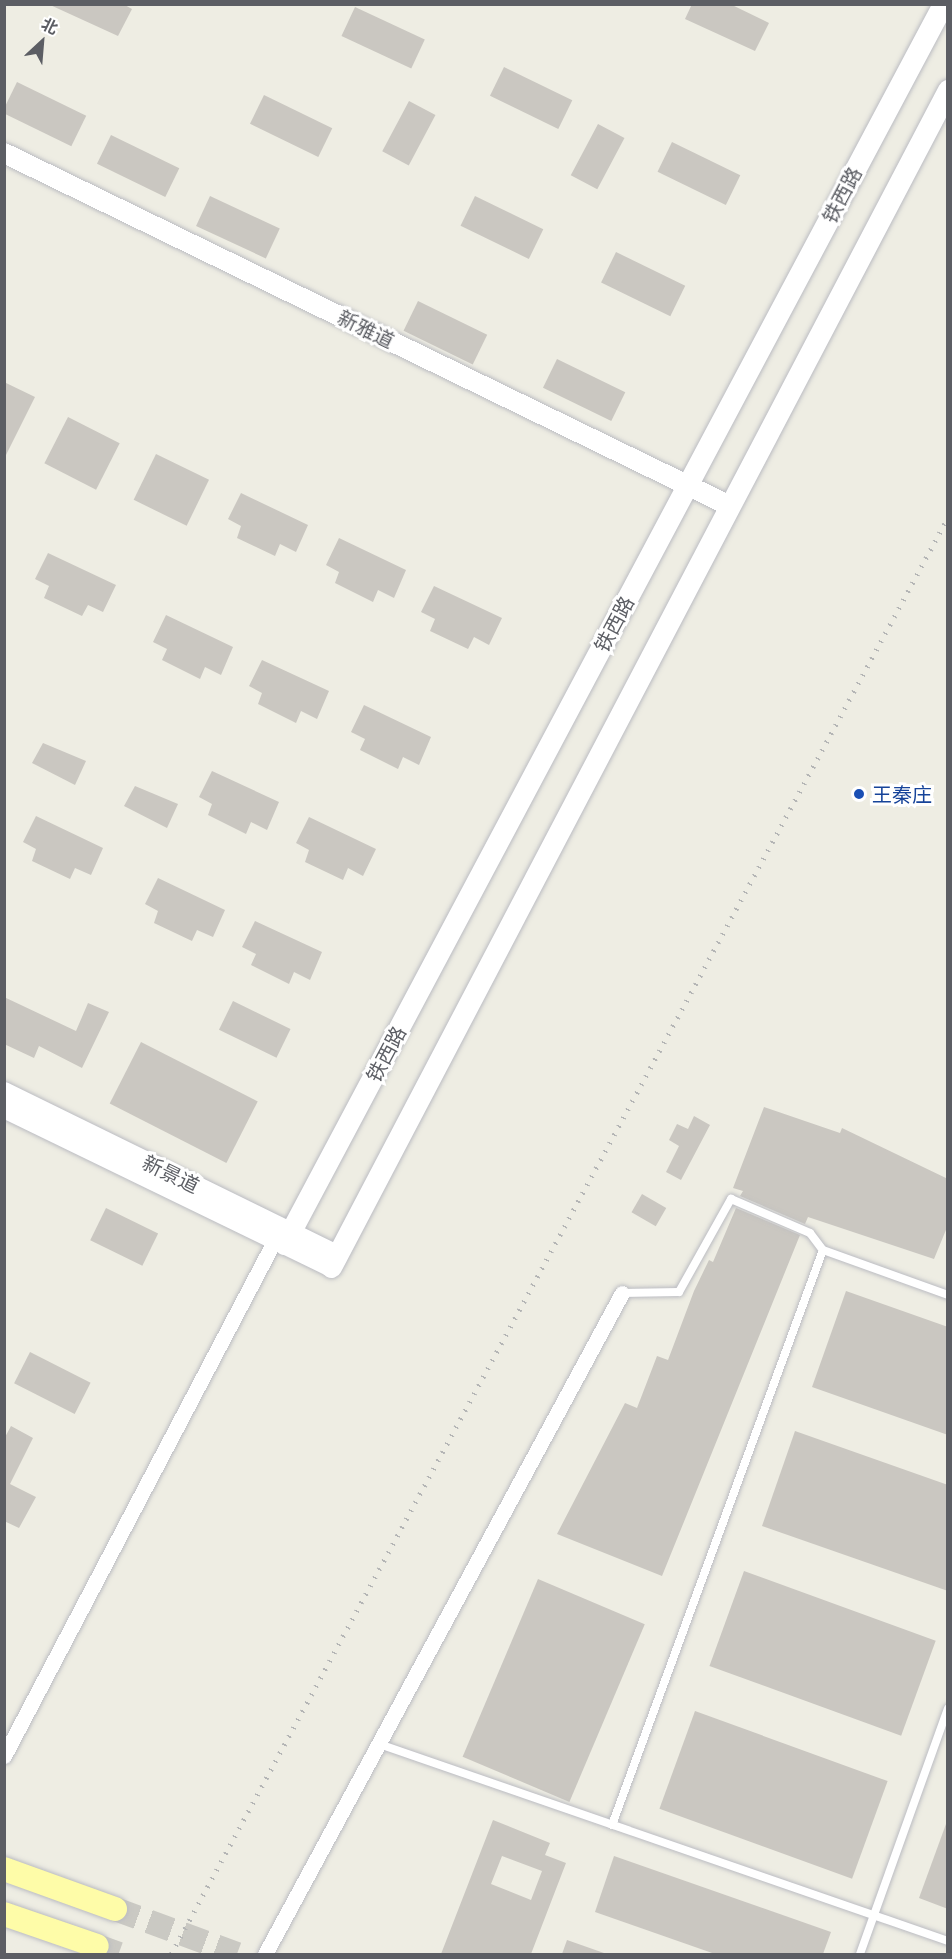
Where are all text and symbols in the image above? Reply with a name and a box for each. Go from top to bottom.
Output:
north arrow [12,12,72,72]
text: 北 [39,13,61,37]
street label: 铁西路 [817,163,867,227]
street label: 新雅道 [334,305,398,353]
street label: 铁西路 [589,592,639,656]
place label: 王秦庄 [872,782,932,806]
marker: 王秦庄 [850,785,868,803]
street label: 铁西路 [361,1022,411,1086]
street label: 新景道 [139,1150,203,1198]

